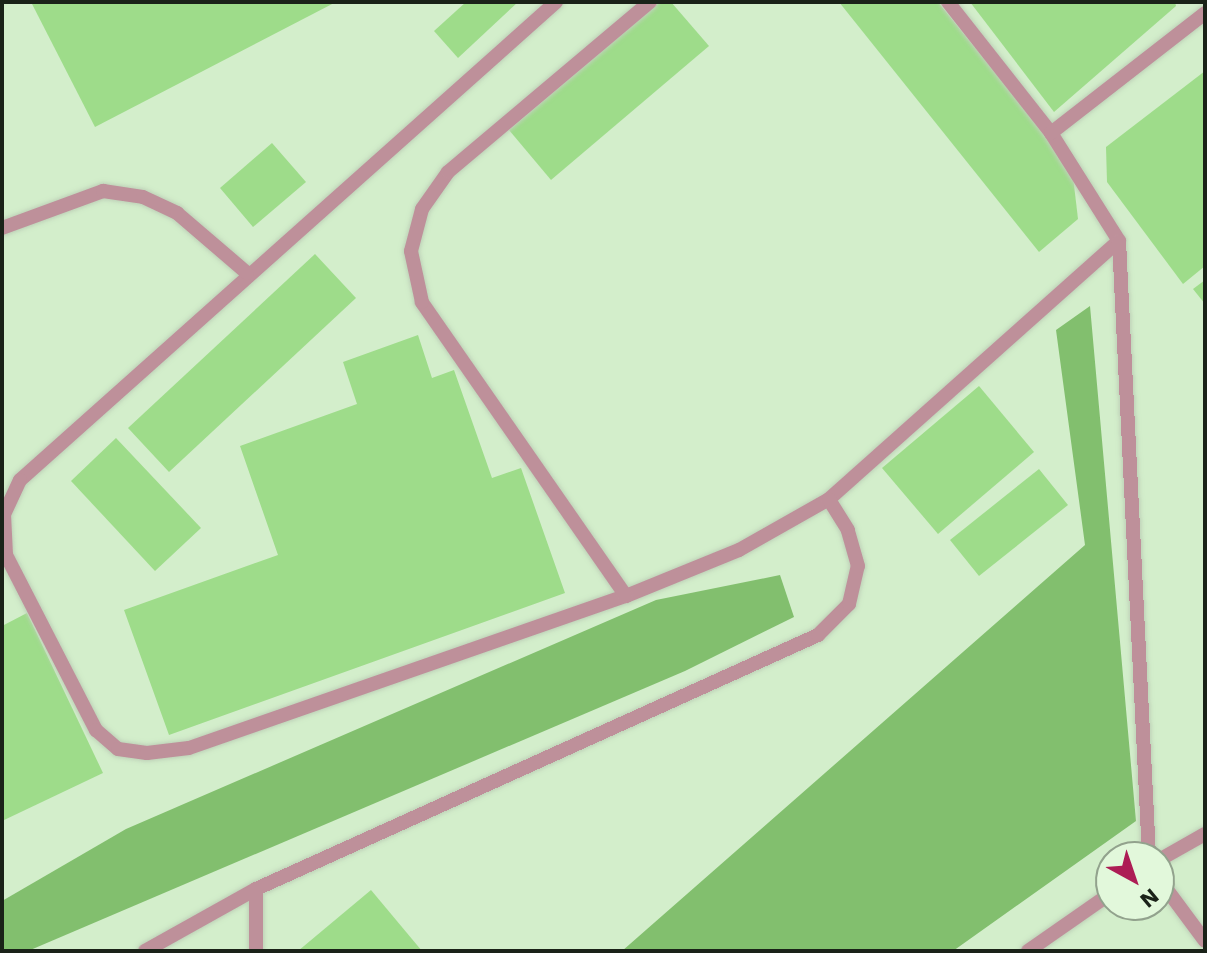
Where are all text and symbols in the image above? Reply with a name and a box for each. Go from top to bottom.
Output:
north arrow [1095,841,1175,921]
text: N [1135,883,1164,913]

